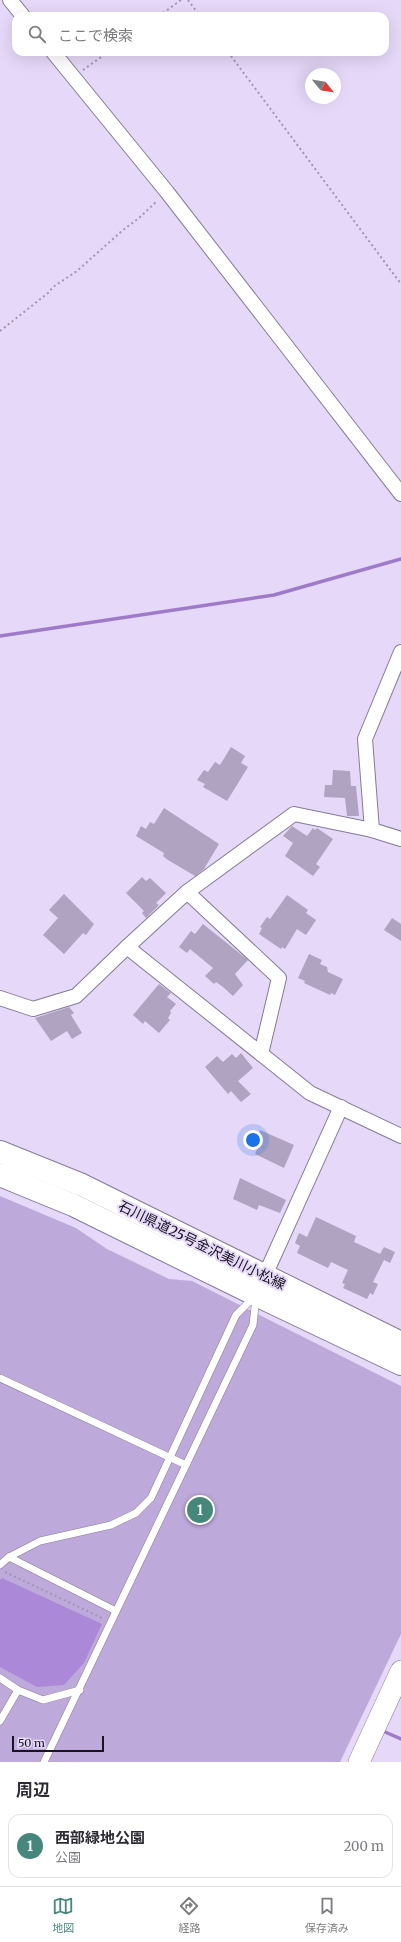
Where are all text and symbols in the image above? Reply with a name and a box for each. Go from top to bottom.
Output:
search box [12,12,389,56]
icon: search [26,23,48,45]
text: ここで検索 [58,26,133,45]
north arrow [305,68,341,104]
your location [243,1130,263,1150]
street label: 石川県道25号金沢美川小松線 [115,1197,289,1293]
pin: 1 [187,1495,213,1525]
scale bar [12,1734,104,1753]
text: 50 m [18,1736,45,1750]
text: 周辺 [16,1779,50,1801]
text: 西部緑地公園 [55,1828,145,1847]
text: 1 [27,1838,33,1855]
text: 200 m [344,1838,384,1855]
text: 公園 [55,1849,81,1866]
tab: 地図 [52,1895,74,1935]
tab: 経路 [178,1895,200,1935]
tab: 保存済み [305,1895,349,1935]

